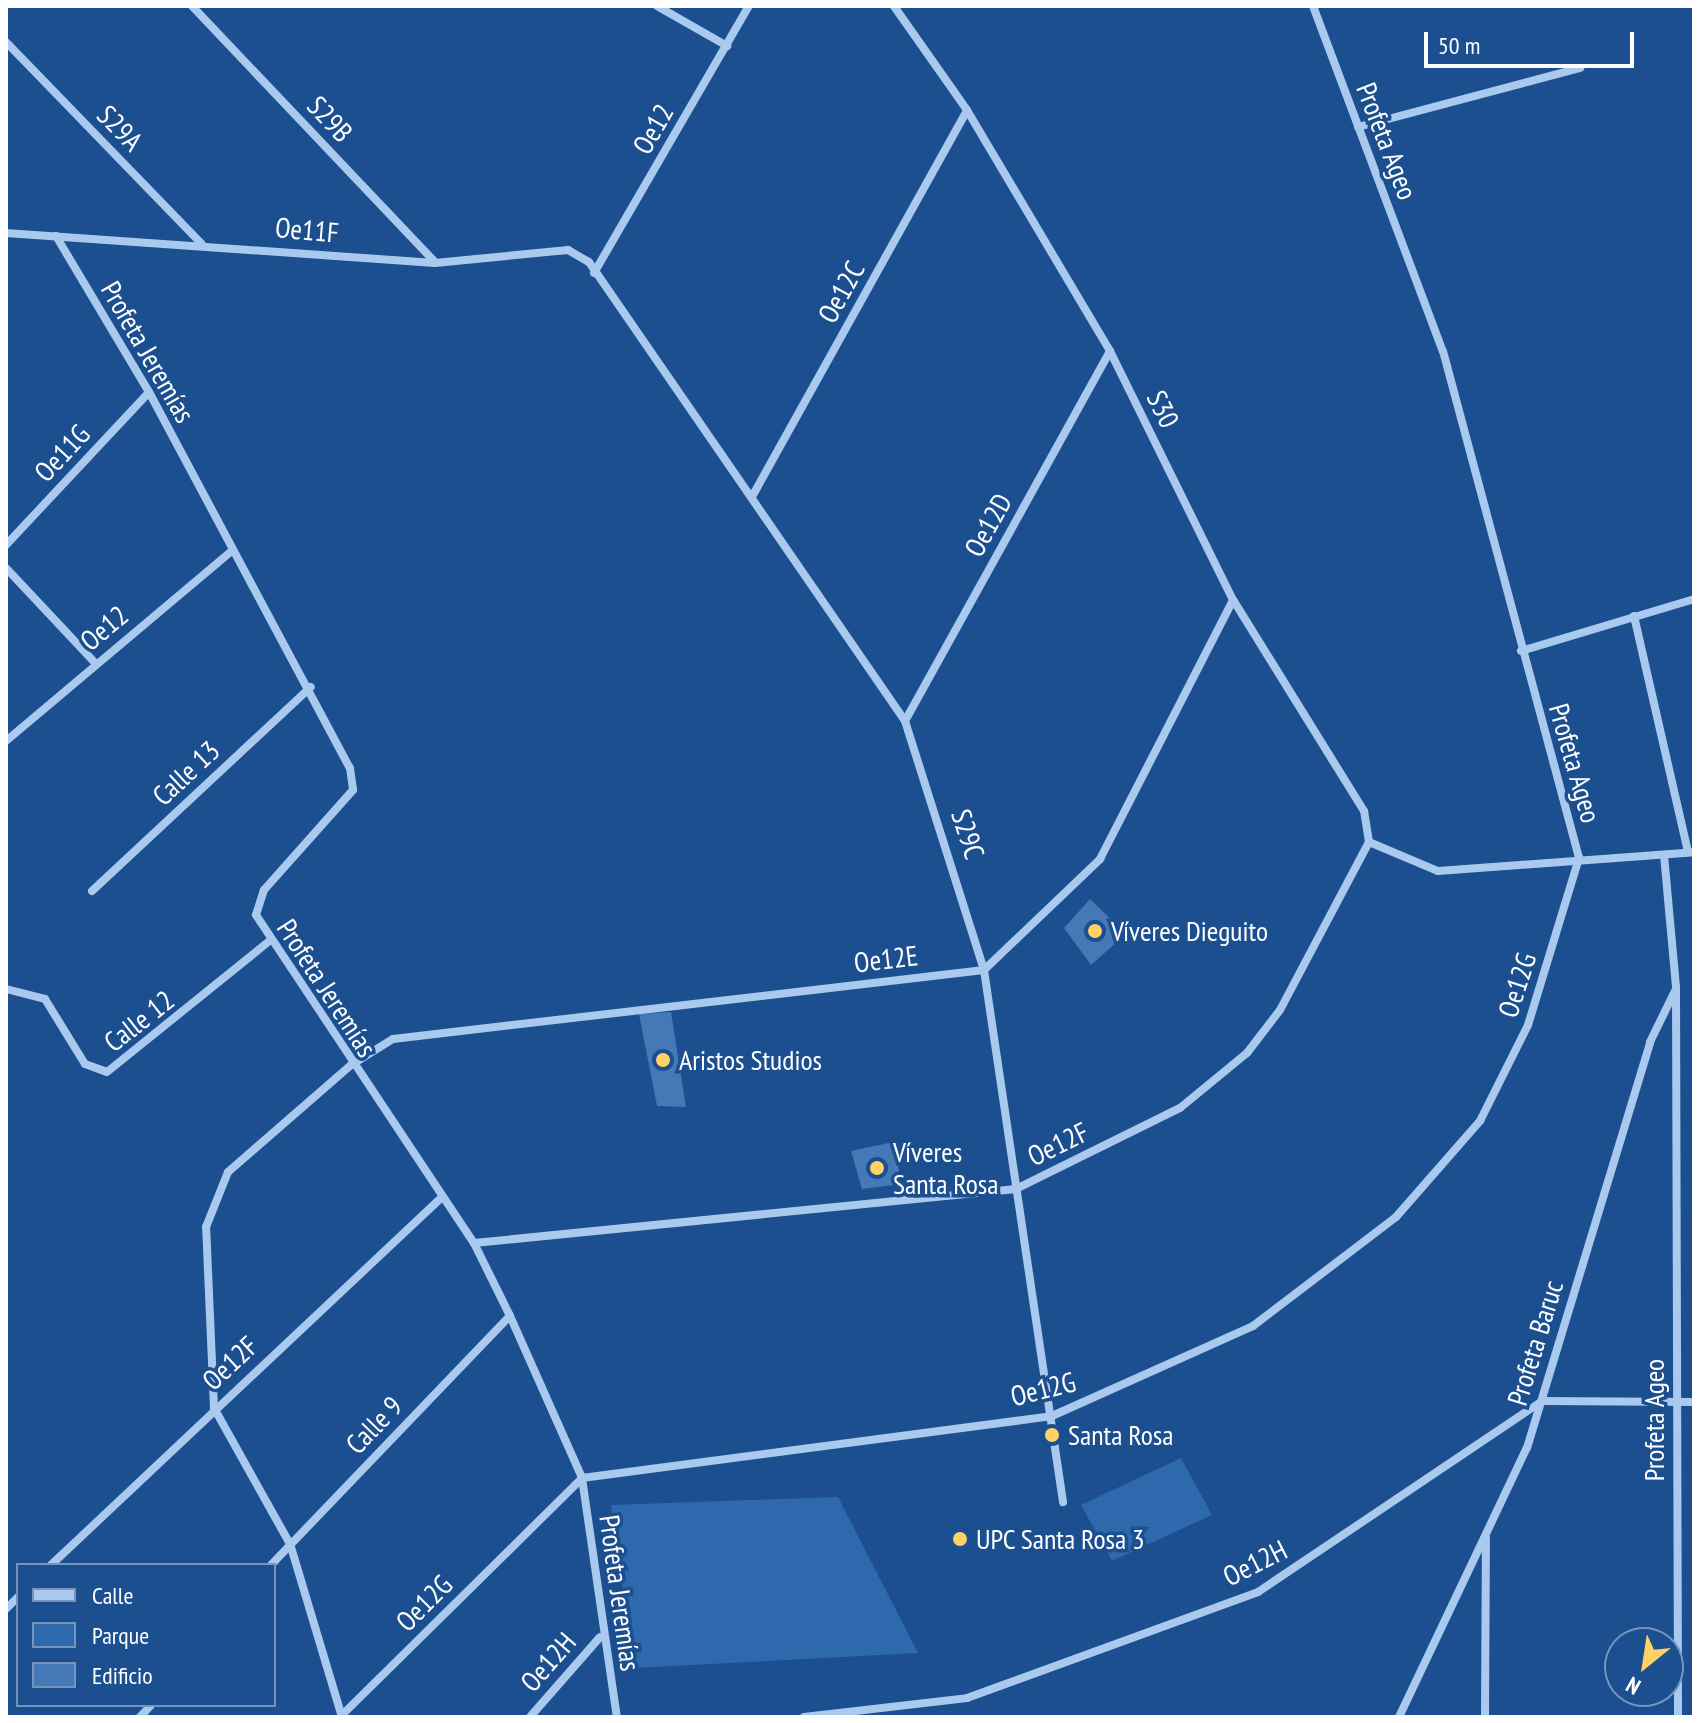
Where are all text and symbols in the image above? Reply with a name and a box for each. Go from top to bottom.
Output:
scale bar [1428,16,1638,66]
text: 50 m [1438,30,1480,61]
street label: Profeta Ageo [1349,77,1425,205]
street label: S29B [301,89,359,149]
street label: S29A [90,98,150,158]
street label: Oe12 [625,98,681,160]
street label: Oe11F [274,210,340,250]
street label: Oe12C [811,255,871,329]
street label: Profeta Jeremías [94,276,202,428]
street label: S30 [1140,385,1186,433]
street label: Oe11G [27,417,97,489]
street label: Oe12D [957,488,1019,562]
street label: Oe12 [73,598,135,658]
street label: Profeta Ageo [1542,699,1608,827]
street label: Calle 13 [146,734,226,812]
street label: S29C [944,805,992,863]
street label: Profeta Jeremías [270,913,384,1063]
place label: Víveres Dieguito [1111,914,1268,948]
marker: Víveres Dieguito [1086,922,1104,940]
street label: Oe12E [852,938,920,980]
street label: Oe12G [1491,948,1543,1022]
street label: Calle 12 [97,983,181,1059]
place label: Aristos Studios [679,1043,822,1077]
marker: Aristos Studios [654,1051,672,1069]
street label: Oe12F [1022,1115,1094,1173]
place label: Víveres Santa Rosa [893,1135,998,1201]
marker: Víveres Santa Rosa [868,1159,886,1177]
street label: Profeta Baruc [1500,1276,1570,1410]
street label: Oe12F [195,1329,265,1397]
street label: Profeta Ageo [1637,1358,1671,1482]
street label: Oe12G [1007,1365,1079,1413]
street label: Calle 9 [339,1389,409,1461]
place label: Santa Rosa [1068,1418,1173,1452]
marker: Santa Rosa [1043,1426,1061,1444]
street label: Profeta Jeremías [592,1513,648,1673]
place label: UPC Santa Rosa 3 [976,1522,1146,1556]
marker: UPC Santa Rosa 3 [951,1530,969,1548]
street label: Oe12H [1217,1533,1293,1593]
legend [16,1563,276,1707]
street label: Oe12G [389,1568,459,1638]
text: Calle [92,1580,133,1611]
text: Parque [92,1620,149,1651]
street label: Oe12H [513,1626,583,1698]
north arrow [1604,1627,1684,1707]
text: Edificio [92,1660,153,1691]
text: N [1621,1671,1645,1701]

